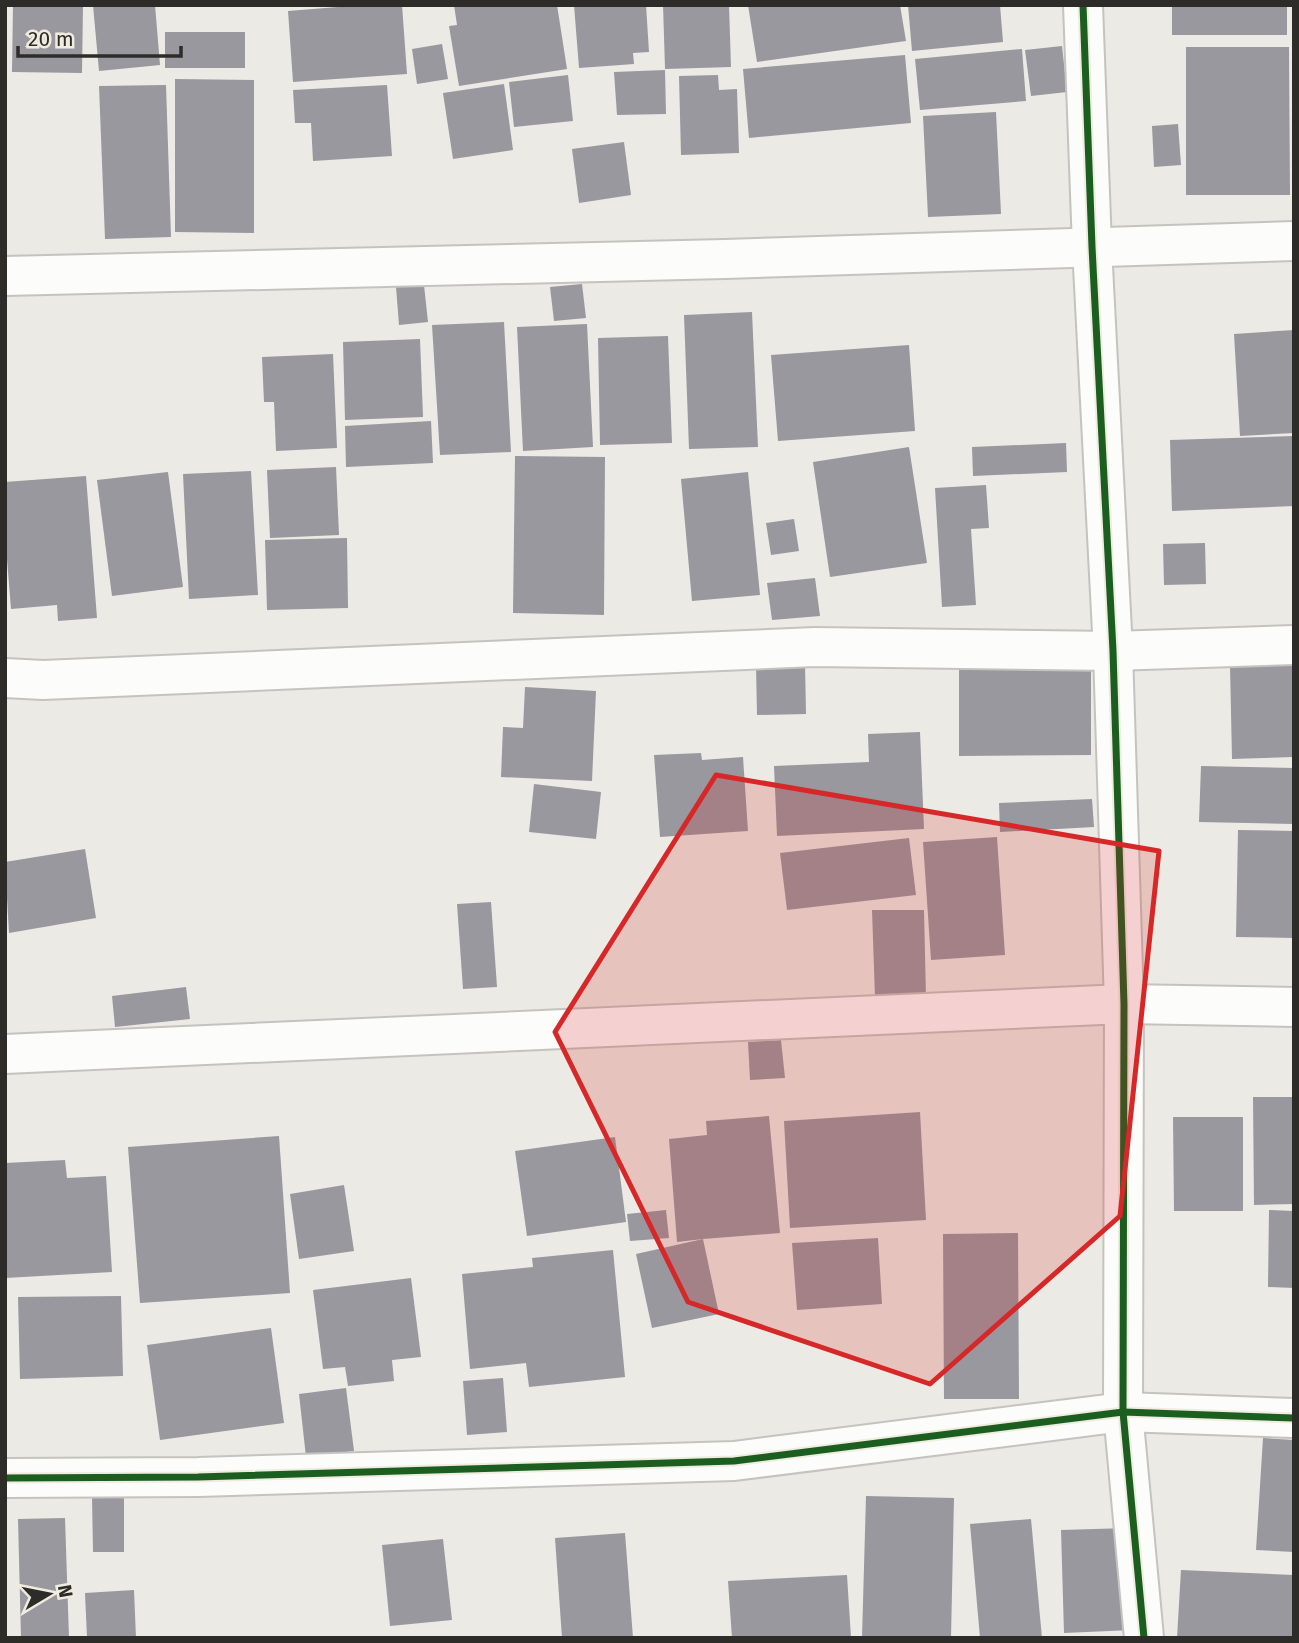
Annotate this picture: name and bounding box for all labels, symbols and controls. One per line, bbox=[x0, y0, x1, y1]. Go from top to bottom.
scale bar bbox=[18, 14, 180, 58]
text: 20 m bbox=[28, 26, 74, 52]
north arrow bbox=[14, 1559, 84, 1629]
text: N bbox=[53, 1583, 78, 1599]

